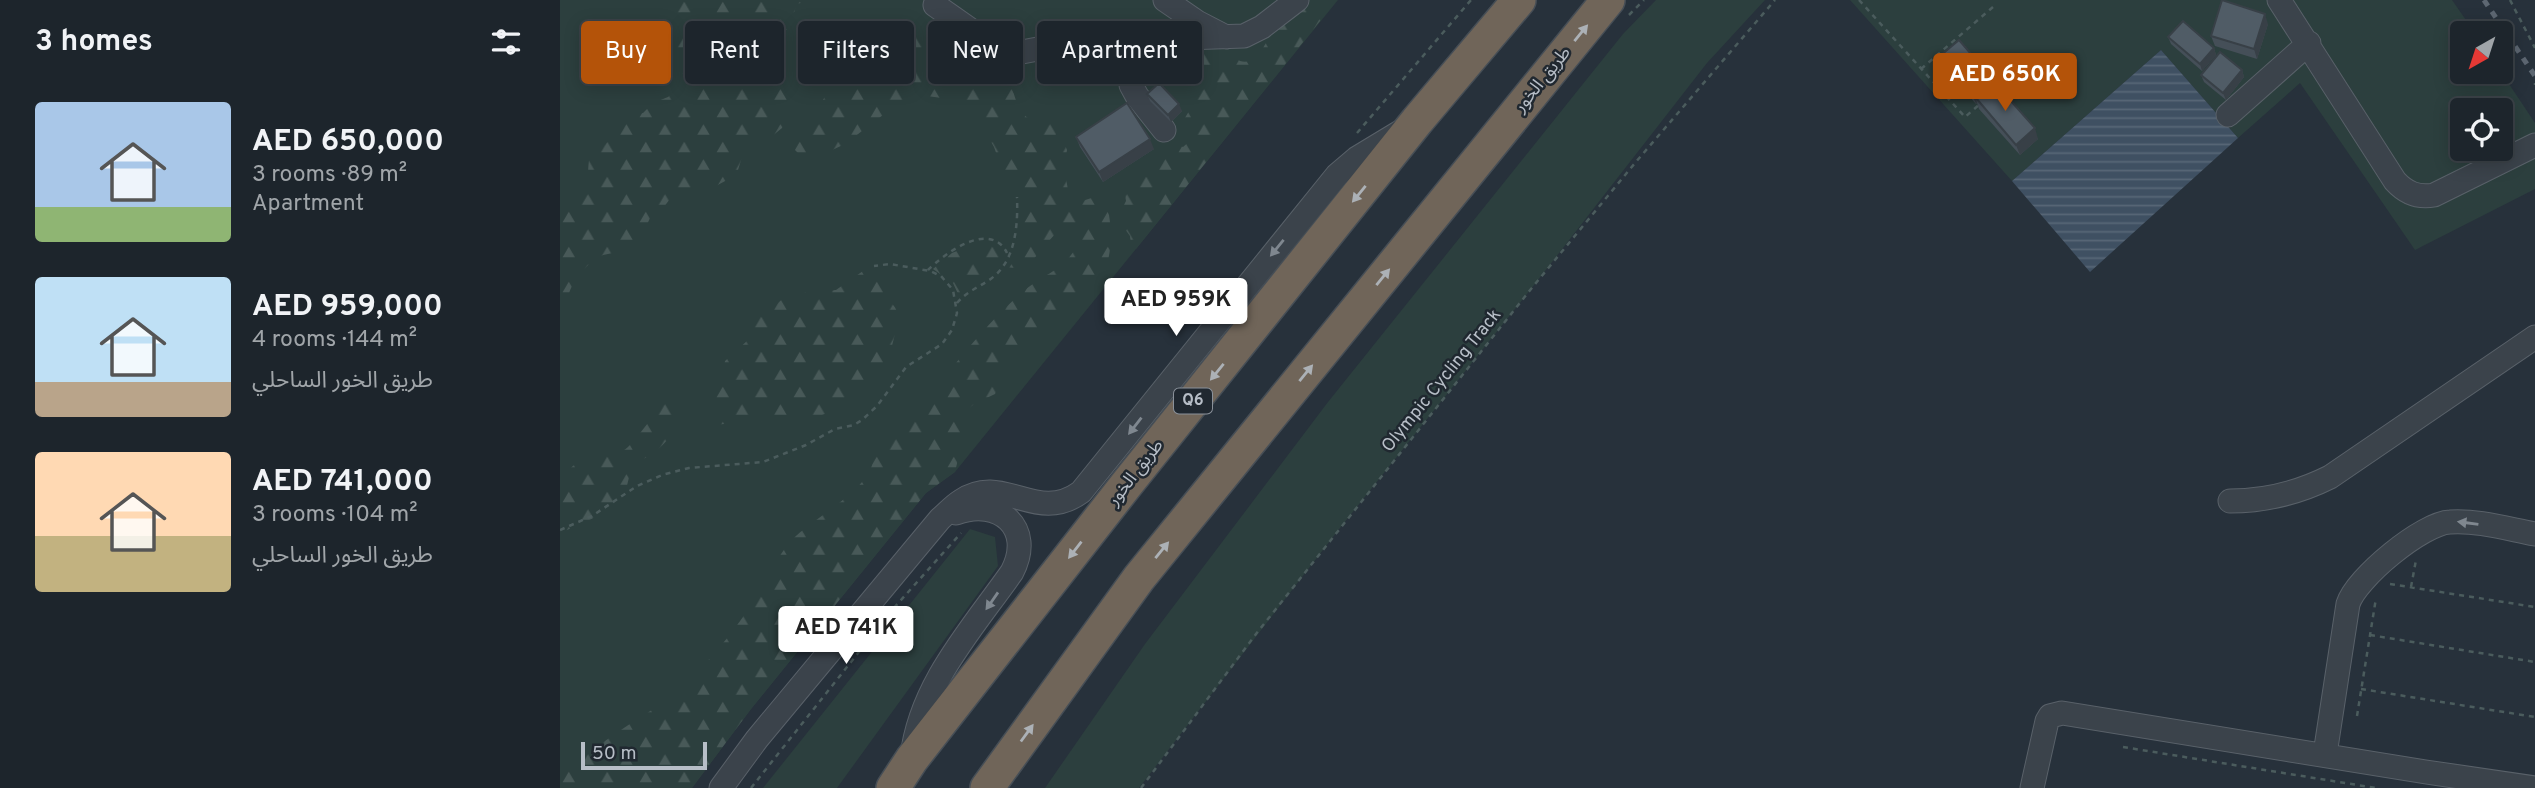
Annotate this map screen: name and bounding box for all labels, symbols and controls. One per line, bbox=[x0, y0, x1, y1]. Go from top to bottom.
chip: Buy bbox=[581, 21, 671, 84]
chip: Rent bbox=[685, 21, 784, 84]
chip: Filters bbox=[798, 21, 914, 84]
chip: New bbox=[928, 21, 1023, 84]
chip: Apartment bbox=[1037, 21, 1202, 84]
north arrow bbox=[2450, 21, 2513, 84]
map controls bbox=[2450, 21, 2513, 161]
icon: filters bbox=[487, 23, 525, 61]
text: 3 homes bbox=[35, 24, 153, 61]
one-way arrow bbox=[1573, 24, 1588, 41]
street label: طريق الخور bbox=[1509, 42, 1577, 119]
pin: AED 650K bbox=[1933, 54, 2077, 113]
text: AED 650K bbox=[1949, 61, 2061, 90]
button: locate bbox=[2450, 98, 2513, 161]
text: AED 650,000 bbox=[252, 124, 444, 161]
icon: home bbox=[91, 130, 175, 214]
text: 3 rooms · 89 m² bbox=[252, 161, 407, 190]
one-way arrow bbox=[1351, 185, 1366, 203]
text: Apartment bbox=[252, 190, 364, 219]
one-way arrow bbox=[1270, 238, 1285, 256]
one-way arrow bbox=[1375, 269, 1390, 286]
pin: AED 959K bbox=[1104, 278, 1248, 338]
text: AED 959K bbox=[1120, 286, 1232, 315]
text: AED 959,000 bbox=[252, 289, 443, 326]
icon: home bbox=[91, 305, 175, 389]
street label: Olympic Cycling Track bbox=[1377, 305, 1507, 457]
text: 4 rooms · 144 m² bbox=[252, 326, 417, 355]
one-way arrow bbox=[1209, 362, 1224, 380]
one-way arrow bbox=[1298, 364, 1313, 382]
text: طريق الخور الساحلي bbox=[252, 367, 433, 396]
road number: Q6 bbox=[1174, 388, 1212, 414]
one-way arrow bbox=[1128, 416, 1143, 434]
street label: طريق الخور bbox=[1102, 435, 1169, 512]
text: AED 741,000 bbox=[252, 464, 433, 501]
icon: home bbox=[91, 480, 175, 564]
text: 3 rooms · 104 m² bbox=[252, 501, 417, 530]
one-way arrow bbox=[2456, 518, 2478, 529]
one-way arrow bbox=[1068, 541, 1083, 558]
one-way arrow bbox=[1155, 541, 1170, 559]
text: طريق الخور الساحلي bbox=[252, 542, 433, 571]
one-way arrow bbox=[986, 592, 999, 611]
pin: AED 741K bbox=[774, 606, 918, 666]
text: AED 741K bbox=[794, 614, 898, 643]
one-way arrow bbox=[1020, 724, 1034, 742]
scale bar bbox=[581, 739, 707, 771]
text: 50 m bbox=[592, 742, 637, 766]

